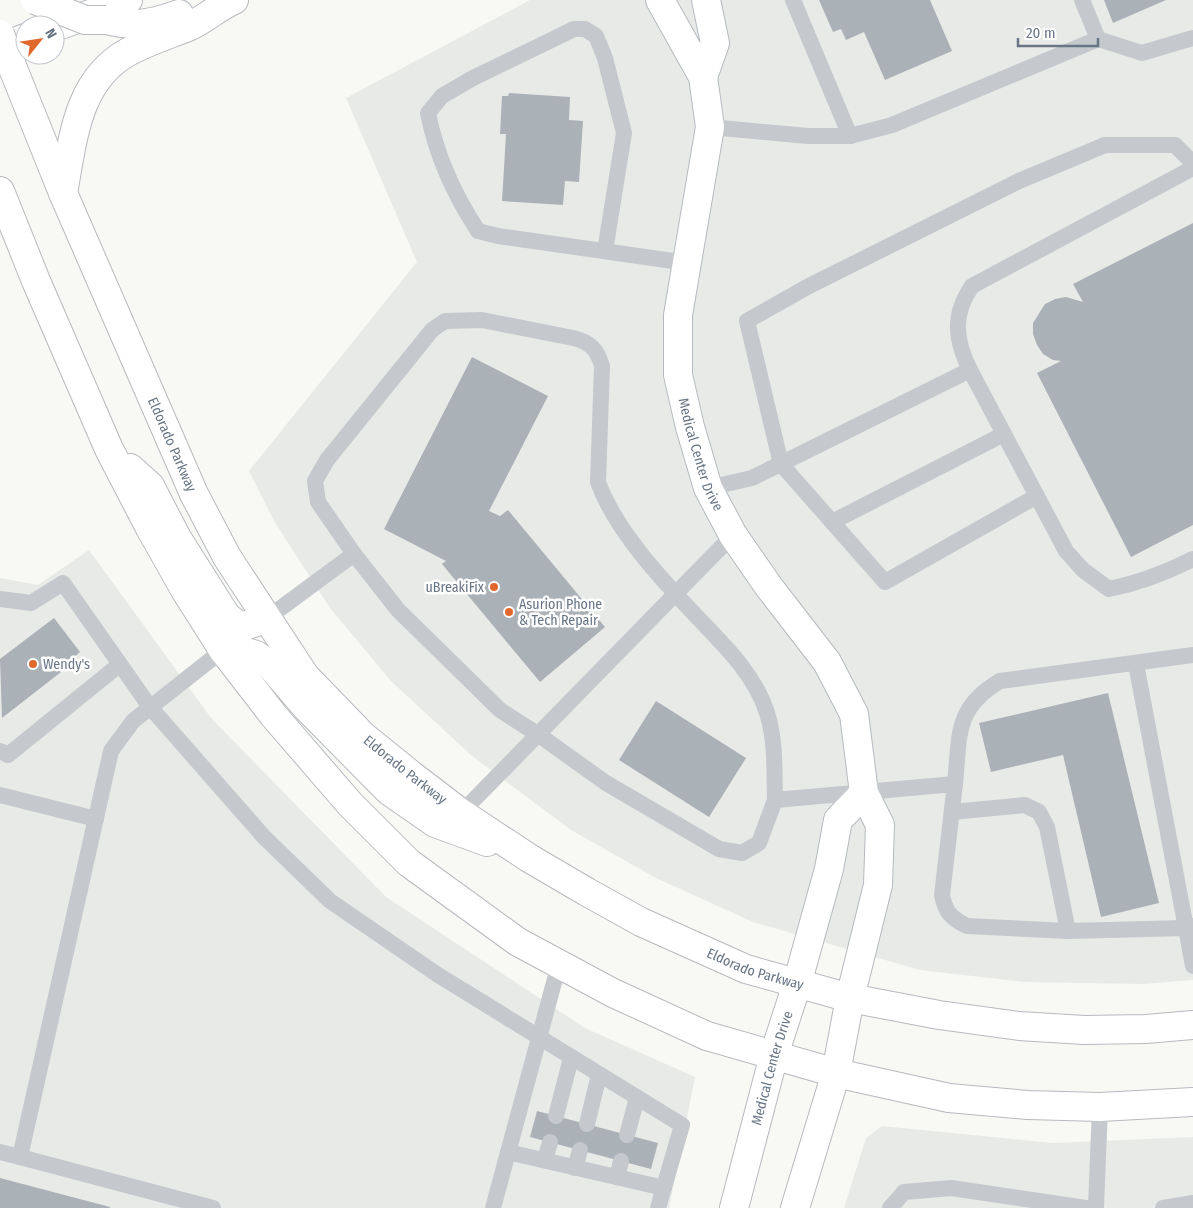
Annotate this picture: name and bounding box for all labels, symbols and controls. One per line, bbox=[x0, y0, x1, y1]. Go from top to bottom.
north arrow bbox=[15, 15, 65, 65]
scale bar bbox=[1018, 15, 1098, 47]
text: 20 m bbox=[1026, 24, 1056, 42]
text: N bbox=[41, 26, 60, 42]
street label: Eldorado Parkway bbox=[144, 395, 201, 495]
street label: Medical Center Drive bbox=[675, 396, 727, 514]
place label: uBreakiFix bbox=[425, 579, 485, 596]
marker: uBreakiFix bbox=[488, 581, 500, 593]
place label: Asurion Phone & Tech Repair bbox=[519, 596, 602, 629]
marker: Asurion Phone & Tech Repair bbox=[503, 606, 515, 618]
place label: Wendy's bbox=[43, 656, 90, 673]
marker: Wendy's bbox=[27, 658, 39, 670]
street label: Eldorado Parkway bbox=[360, 731, 451, 808]
street label: Eldorado Parkway bbox=[704, 944, 806, 993]
street label: Medical Center Drive bbox=[748, 1009, 796, 1127]

